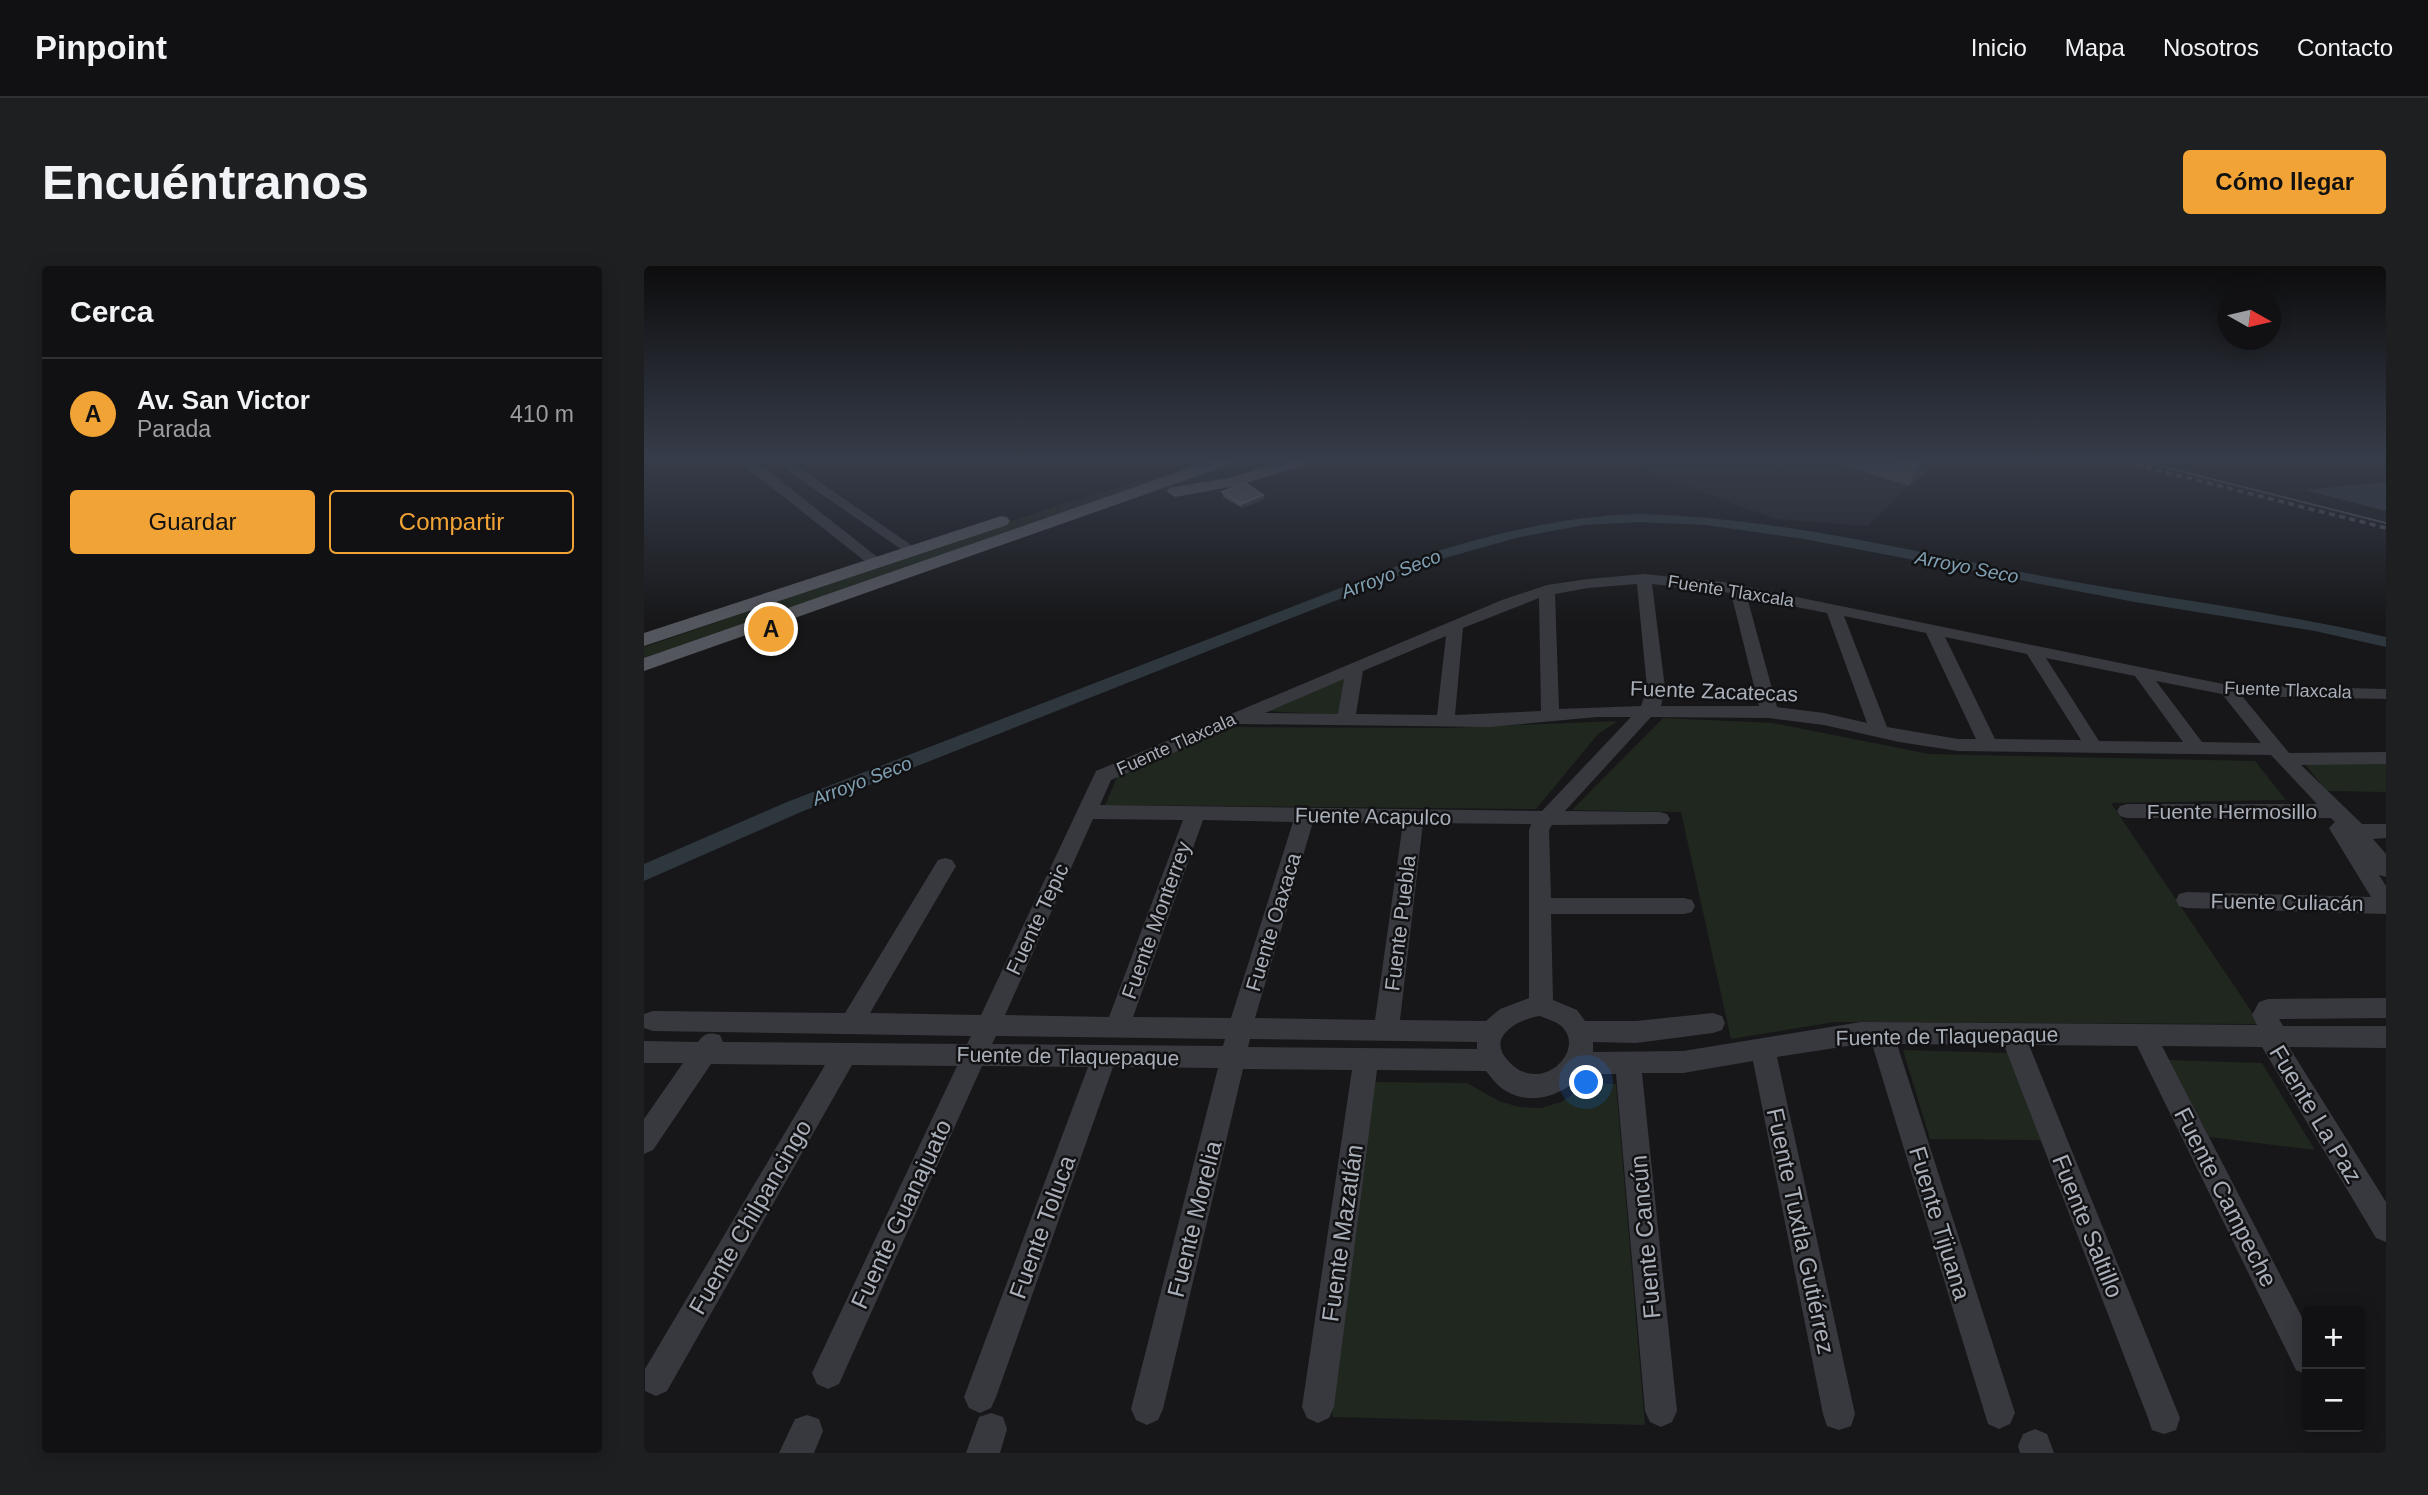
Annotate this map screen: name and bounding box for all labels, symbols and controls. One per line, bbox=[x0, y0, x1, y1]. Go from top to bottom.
text: Pinpoint bbox=[35, 29, 167, 66]
text: Inicio bbox=[1971, 34, 2027, 61]
text: Mapa bbox=[2065, 34, 2125, 61]
text: Nosotros bbox=[2163, 34, 2259, 61]
text: Contacto bbox=[2297, 34, 2393, 61]
button: Cómo llegar bbox=[2183, 150, 2386, 214]
text: Encuéntranos bbox=[42, 155, 369, 209]
north arrow bbox=[2218, 287, 2281, 350]
text: Cerca bbox=[70, 295, 153, 328]
text: Av. San Victor bbox=[137, 385, 310, 415]
text: A bbox=[85, 401, 101, 427]
text: 410 m bbox=[510, 401, 574, 427]
text: Parada bbox=[137, 416, 211, 442]
button: Guardar bbox=[70, 490, 315, 554]
button: Compartir bbox=[329, 490, 574, 554]
water label: Arroyo Seco bbox=[1338, 545, 1444, 603]
water label: Arroyo Seco bbox=[1913, 547, 2020, 587]
street label: Fuente Tlaxcala bbox=[1666, 571, 1797, 611]
pin: A bbox=[748, 603, 794, 655]
street label: Fuente Zacatecas bbox=[1630, 677, 1798, 705]
street label: Fuente Tlaxcala bbox=[2224, 678, 2353, 702]
street label: Fuente Tlaxcala bbox=[1114, 708, 1239, 779]
water label: Arroyo Seco bbox=[809, 752, 915, 810]
street label: Fuente Hermosillo bbox=[2147, 800, 2317, 823]
street label: Fuente Acapulco bbox=[1295, 803, 1451, 829]
street label: Fuente Monterrey bbox=[1117, 838, 1195, 1002]
street label: Fuente Oaxaca bbox=[1241, 850, 1305, 994]
street label: Fuente Puebla bbox=[1380, 853, 1420, 992]
street label: Fuente Tepic bbox=[1001, 860, 1073, 978]
street label: Fuente Culiacán bbox=[2210, 889, 2364, 915]
street label: Fuente de Tlaquepaque bbox=[1835, 1023, 2059, 1049]
street label: Fuente La Paz bbox=[2264, 1040, 2368, 1188]
street label: Fuente de Tlaquepaque bbox=[956, 1043, 1180, 1069]
your location bbox=[1569, 1065, 1603, 1099]
street label: Fuente Campeche bbox=[2169, 1103, 2283, 1291]
street label: Fuente Tuxtla Gutiérrez bbox=[1762, 1106, 1840, 1356]
street label: Fuente Chilpancingo bbox=[683, 1115, 817, 1319]
street label: Fuente Guanajuato bbox=[845, 1115, 957, 1313]
street label: Fuente Morelia bbox=[1162, 1137, 1227, 1300]
street label: Fuente Mazatlán bbox=[1316, 1143, 1368, 1323]
street label: Fuente Tijuana bbox=[1904, 1143, 1976, 1303]
street label: Fuente Saltillo bbox=[2047, 1150, 2129, 1302]
street label: Fuente Toluca bbox=[1004, 1151, 1081, 1302]
street label: Fuente Cancún bbox=[1624, 1154, 1666, 1320]
map controls bbox=[2302, 1306, 2365, 1432]
button: + bbox=[2302, 1306, 2365, 1369]
button: − bbox=[2302, 1369, 2365, 1432]

